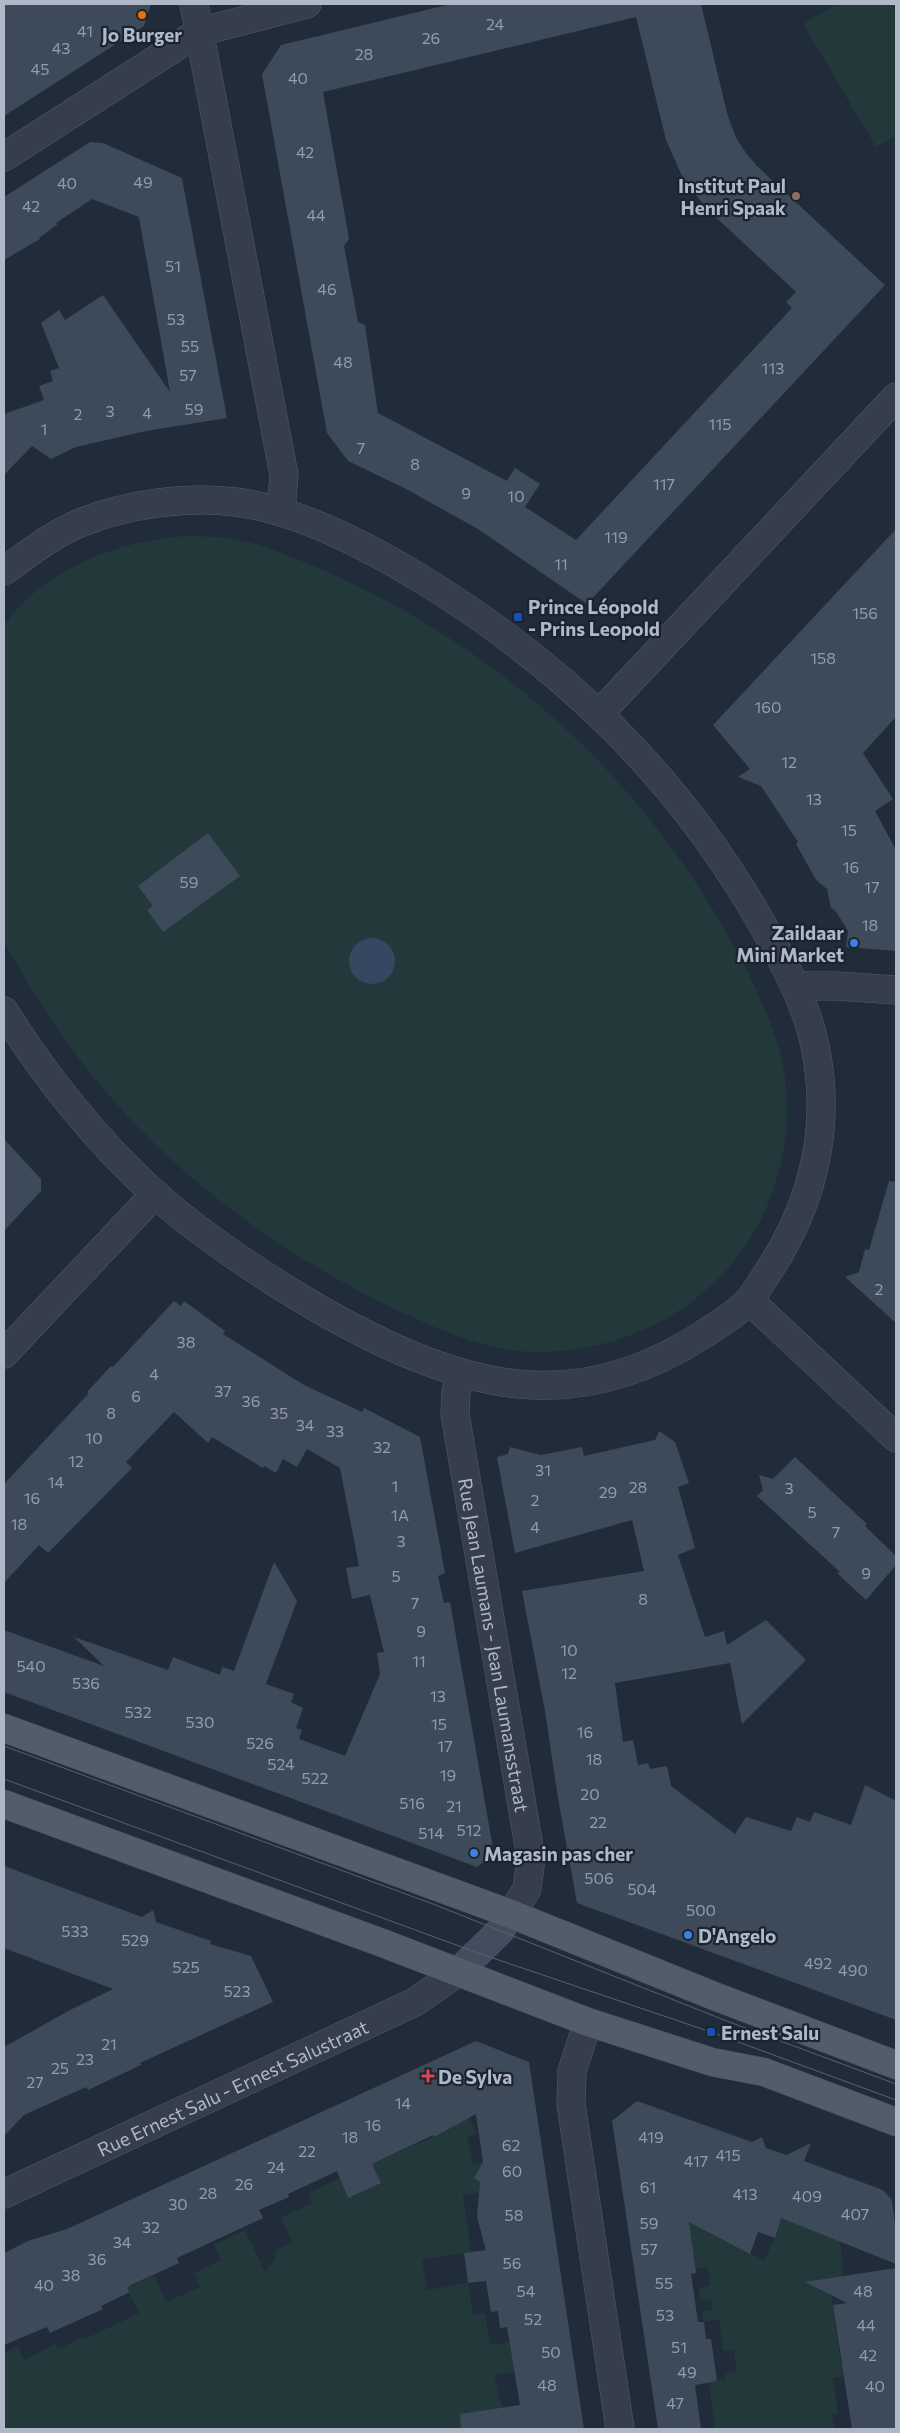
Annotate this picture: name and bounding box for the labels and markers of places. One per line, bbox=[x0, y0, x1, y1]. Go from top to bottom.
marker: Jo Burger bbox=[136, 9, 148, 21]
place label: Jo Burger bbox=[102, 23, 182, 46]
place label: Institut Paul Henri Spaak bbox=[678, 174, 786, 219]
marker: Institut Paul Henri Spaak bbox=[790, 190, 802, 202]
place label: Prince Léopold - Prins Leopold bbox=[528, 595, 660, 640]
marker: Prince Léopold - Prins Leopold bbox=[512, 611, 524, 623]
place label: Zaildaar Mini Market bbox=[736, 921, 844, 966]
marker: Zaildaar Mini Market bbox=[848, 937, 860, 949]
place label: Magasin pas cher bbox=[484, 1842, 633, 1865]
marker: Magasin pas cher bbox=[468, 1847, 480, 1859]
place label: D'Angelo bbox=[698, 1924, 776, 1947]
marker: D'Angelo bbox=[682, 1929, 694, 1941]
place label: Ernest Salu bbox=[721, 2021, 819, 2044]
marker: Ernest Salu bbox=[705, 2026, 717, 2038]
place label: De Sylva bbox=[438, 2065, 512, 2088]
marker: De Sylva bbox=[422, 2070, 434, 2082]

